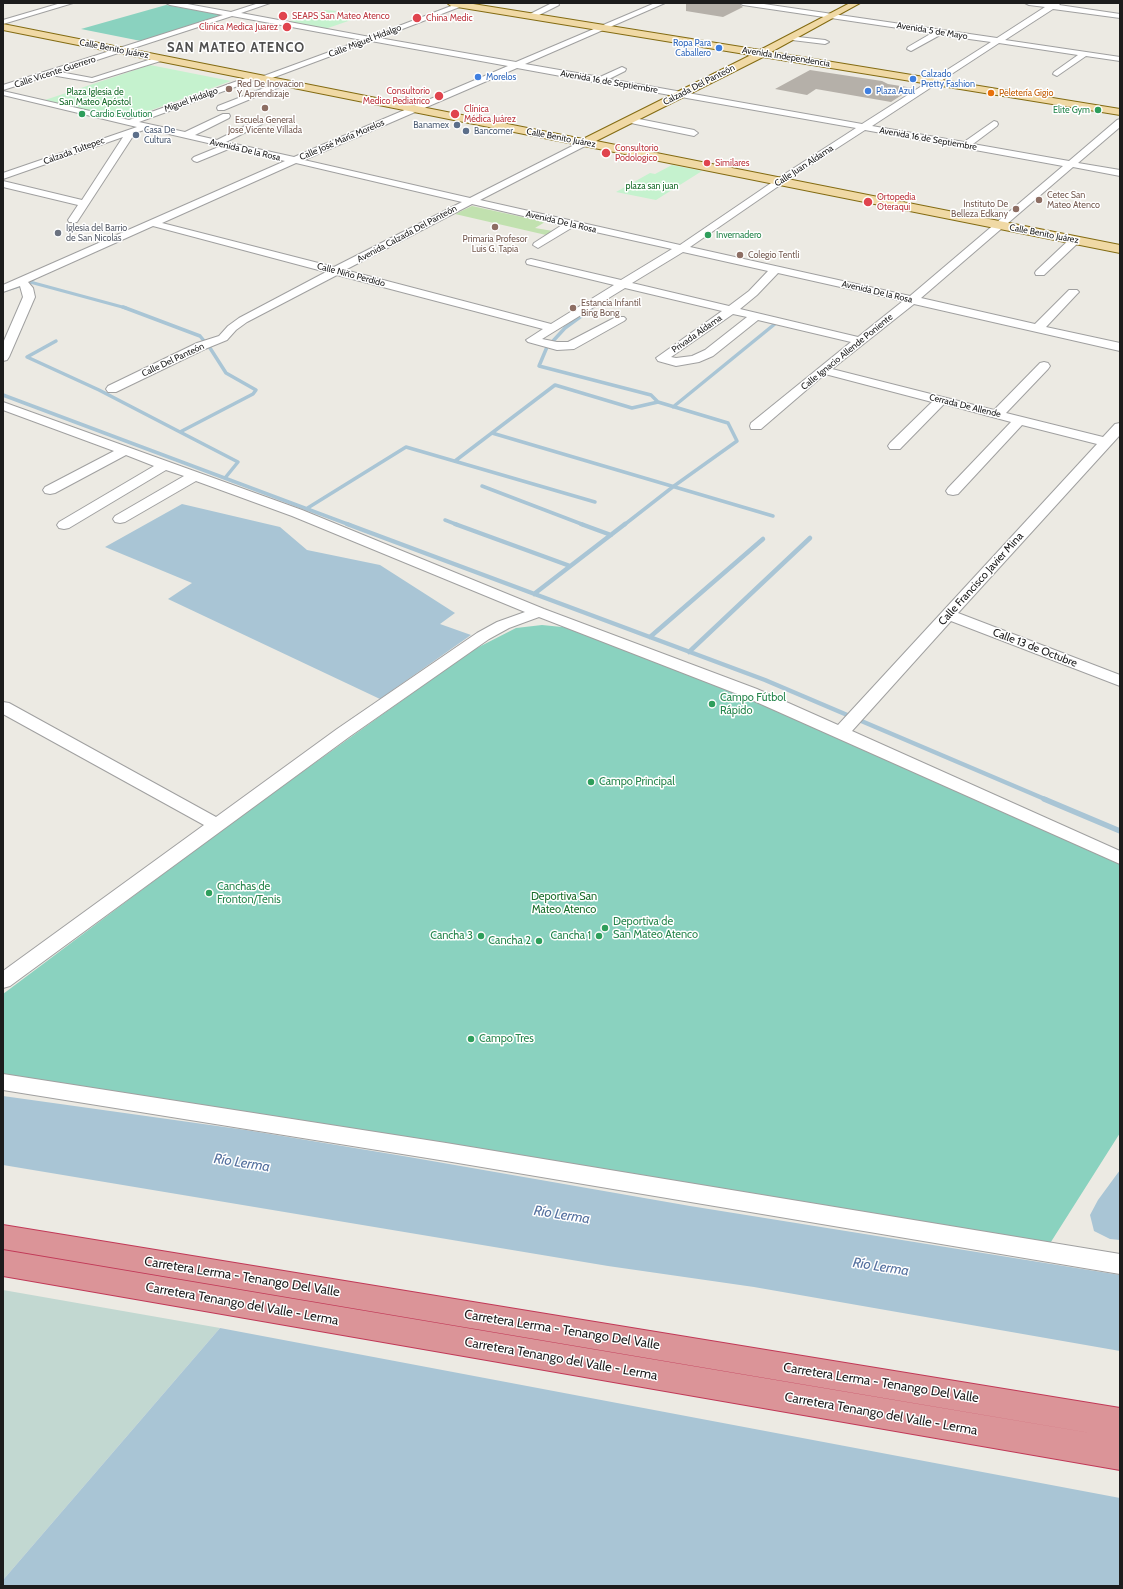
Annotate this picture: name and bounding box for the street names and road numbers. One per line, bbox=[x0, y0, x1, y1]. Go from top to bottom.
street label: Avenida 5 de Mayo bbox=[896, 20, 968, 42]
street label: Calle Miguel Hidalgo bbox=[327, 22, 403, 60]
street label: Calle Benito Juárez bbox=[78, 37, 150, 61]
street label: Avenida Independencia bbox=[741, 45, 831, 69]
street label: Calle Vicente Guerrero bbox=[13, 54, 97, 90]
street label: Calzada Del Panteón bbox=[661, 62, 737, 108]
street label: Avenida 16 de Septiembre bbox=[559, 68, 659, 96]
street label: Miguel Hidalgo bbox=[163, 85, 219, 115]
street label: Calle José María Morelos bbox=[298, 117, 386, 163]
street label: Avenida 16 de Septiembre bbox=[878, 125, 978, 153]
street label: Calle Benito Juárez bbox=[525, 126, 597, 150]
street label: Calzada Tultepec bbox=[42, 135, 106, 167]
street label: Avenida De la Rosa bbox=[209, 137, 281, 163]
street label: Calle Juan Aldama bbox=[773, 143, 835, 189]
street label: Avenida Calzada Del Panteón bbox=[355, 203, 459, 265]
street label: Avenida De la Rosa bbox=[525, 209, 597, 235]
street label: Calle Benito Juárez bbox=[1008, 222, 1080, 246]
street label: Calle Niño Perdido bbox=[316, 261, 386, 289]
street label: Avenida De la Rosa bbox=[841, 279, 913, 305]
street label: Calle Ignacio Allende Poniente bbox=[799, 312, 895, 392]
street label: Privada Aldama bbox=[670, 313, 724, 355]
street label: Calle Del Panteón bbox=[140, 341, 206, 379]
street label: Cerrada De Allende bbox=[928, 392, 1002, 420]
street label: Calle Francisco Javier Mina bbox=[936, 530, 1026, 628]
street label: Calle 13 de Octubre bbox=[991, 626, 1079, 670]
street label: Carretera Lerma - Tenango Del Valle bbox=[143, 1254, 341, 1300]
street label: Carretera Tenango del Valle - Lerma bbox=[144, 1279, 340, 1329]
street label: Carretera Lerma - Tenango Del Valle bbox=[463, 1307, 661, 1353]
street label: Carretera Tenango del Valle - Lerma bbox=[463, 1334, 659, 1384]
street label: Carretera Lerma - Tenango Del Valle bbox=[782, 1360, 980, 1406]
street label: Carretera Tenango del Valle - Lerma bbox=[783, 1389, 979, 1439]

